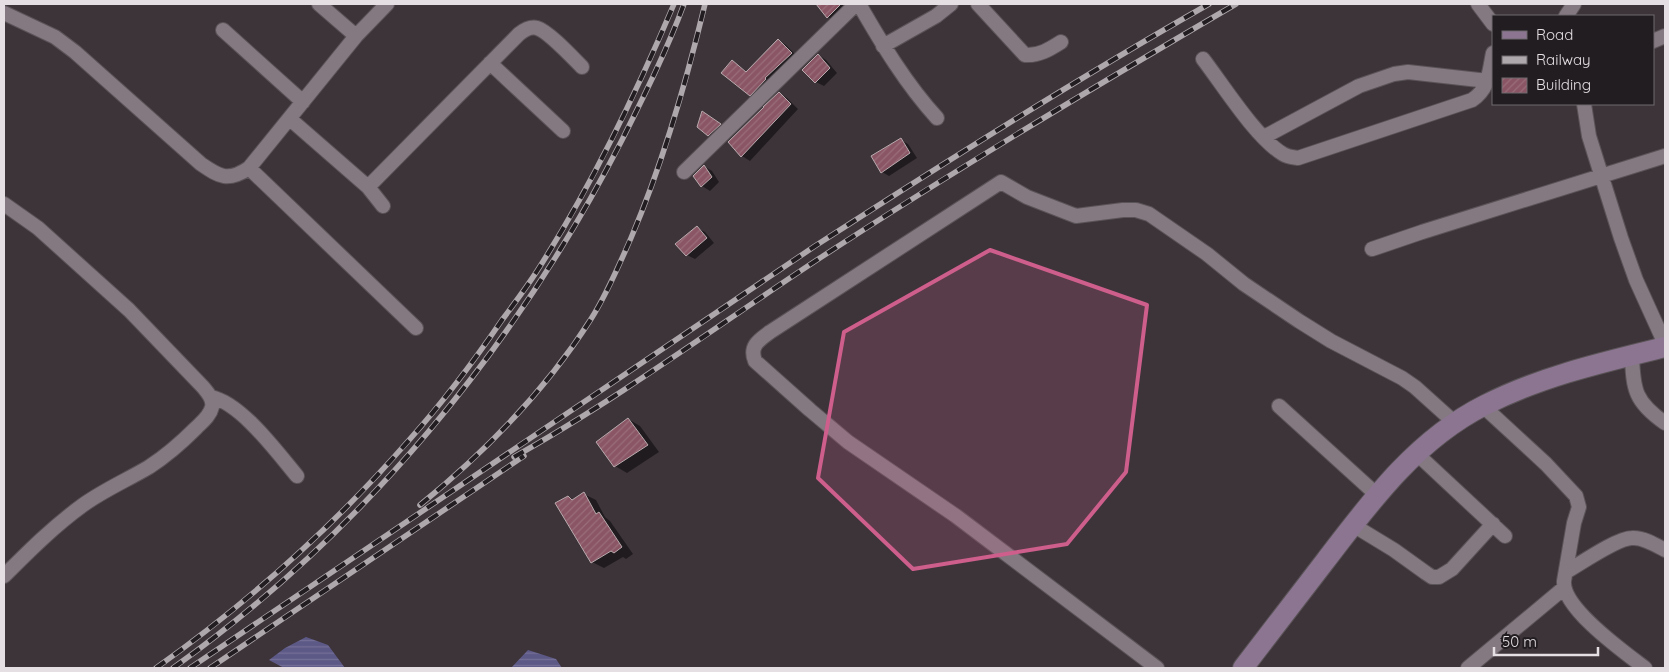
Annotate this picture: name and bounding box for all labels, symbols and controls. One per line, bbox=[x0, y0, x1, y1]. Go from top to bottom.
legend bbox=[1492, 15, 1654, 105]
text: Road bbox=[1536, 25, 1573, 44]
text: Railway bbox=[1536, 50, 1591, 69]
text: Building bbox=[1536, 75, 1591, 94]
scale bar bbox=[1494, 624, 1598, 656]
text: 50 m bbox=[1502, 632, 1537, 651]

